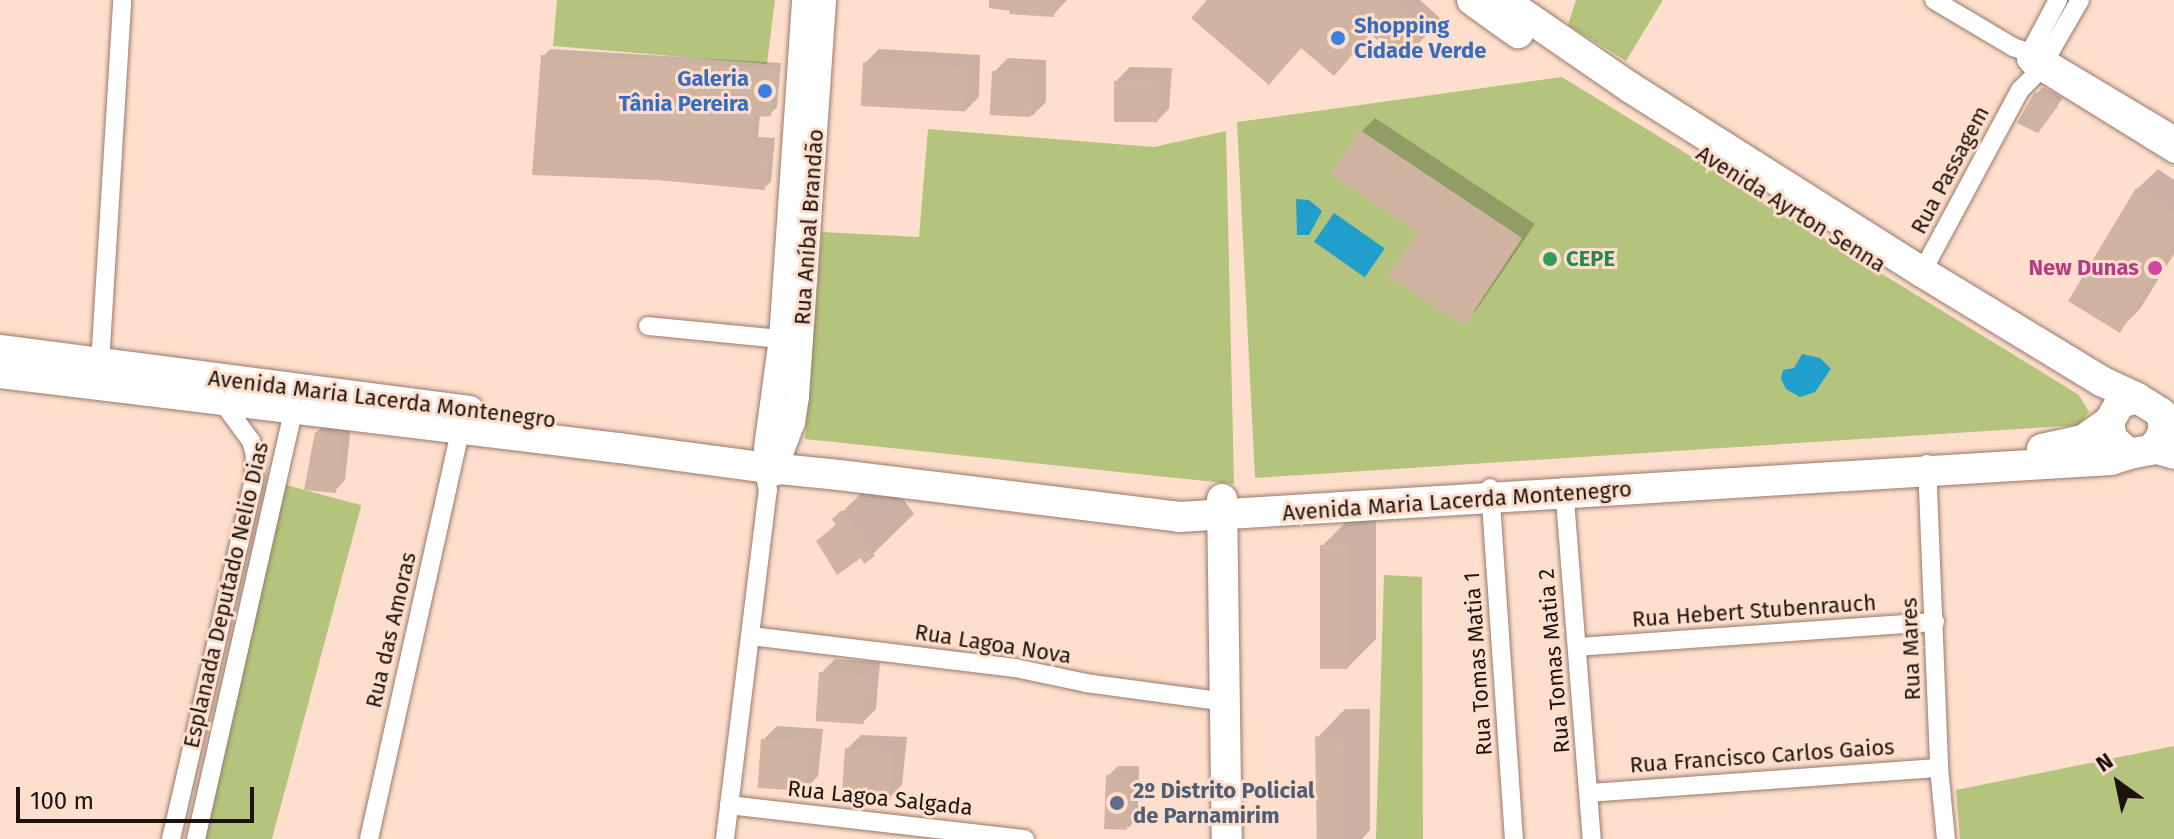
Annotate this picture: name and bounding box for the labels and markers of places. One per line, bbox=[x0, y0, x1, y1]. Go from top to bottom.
place label: Shopping Cidade Verde bbox=[1354, 12, 1486, 64]
marker: Shopping Cidade Verde bbox=[1329, 29, 1347, 47]
place label: Galeria Tânia Pereira bbox=[619, 65, 749, 116]
marker: Galeria Tânia Pereira bbox=[756, 82, 774, 100]
place label: CEPE bbox=[1566, 246, 1615, 272]
marker: CEPE bbox=[1541, 250, 1559, 268]
place label: New Dunas bbox=[2029, 255, 2139, 281]
marker: New Dunas bbox=[2146, 259, 2164, 277]
place label: 2º Distrito Policial de Parnamirim bbox=[1133, 777, 1315, 828]
marker: 2º Distrito Policial de Parnamirim bbox=[1108, 794, 1126, 812]

